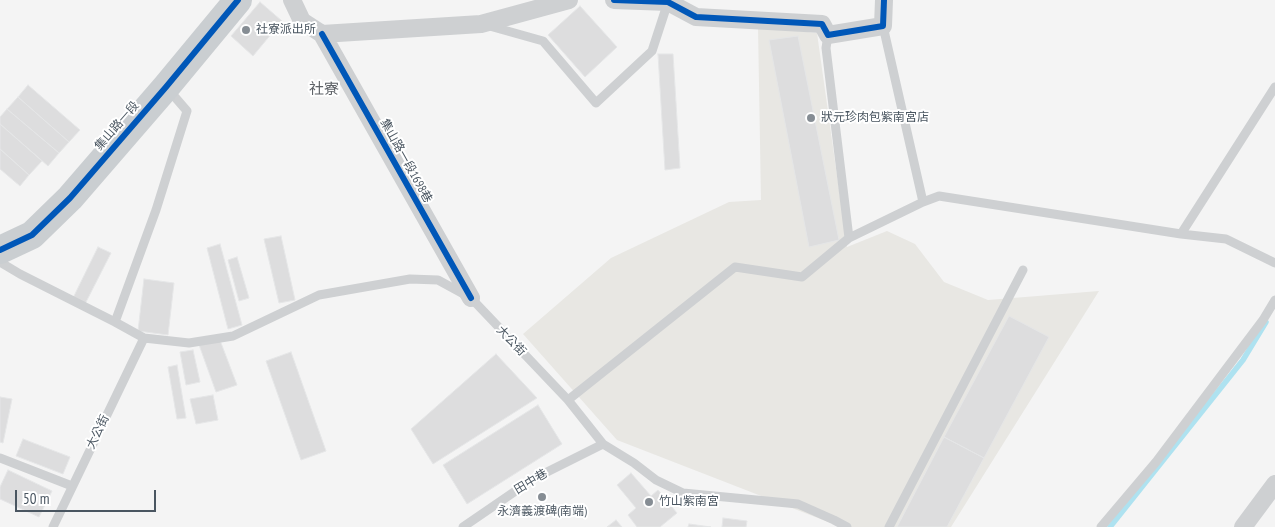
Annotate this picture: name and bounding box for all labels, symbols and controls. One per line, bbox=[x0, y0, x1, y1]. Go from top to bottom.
place label: 社寮派出所 bbox=[256, 23, 316, 37]
marker: 社寮派出所 bbox=[240, 24, 252, 36]
district label: 社寮 bbox=[309, 81, 339, 99]
street label: 集山路一段 bbox=[92, 99, 142, 153]
place label: 狀元珍肉包紫南宮店 bbox=[821, 111, 929, 125]
marker: 狀元珍肉包紫南宮店 bbox=[805, 112, 817, 124]
street label: 集山路一段1698巷 bbox=[377, 117, 435, 205]
street label: 大公街 bbox=[493, 323, 529, 359]
street label: 大公街 bbox=[84, 413, 112, 451]
street label: 田中巷 bbox=[512, 467, 550, 497]
scale bar bbox=[18, 480, 159, 512]
text: 50 m bbox=[23, 489, 49, 508]
marker: 永濟義渡碑(南端) bbox=[536, 491, 548, 503]
place label: 竹山紫南宮 bbox=[659, 495, 719, 509]
marker: 竹山紫南宮 bbox=[643, 496, 655, 508]
place label: 永濟義渡碑(南端) bbox=[497, 505, 587, 519]

